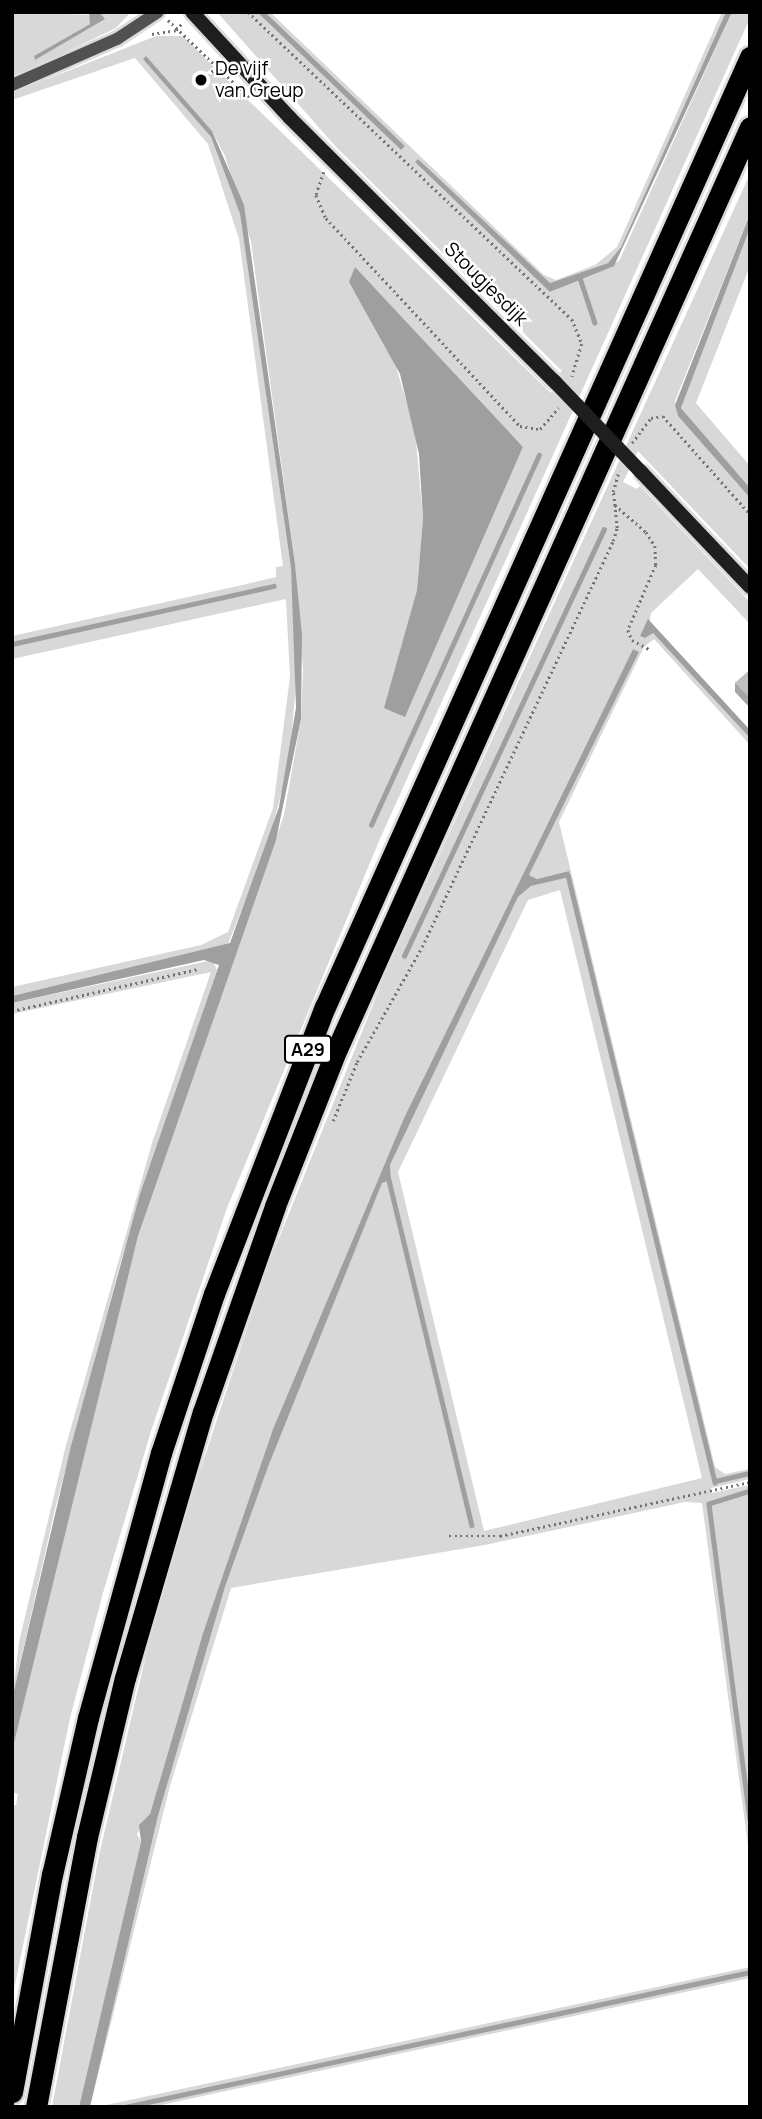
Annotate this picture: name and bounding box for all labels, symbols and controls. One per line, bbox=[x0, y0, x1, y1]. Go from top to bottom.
place label: De vijf van Greup bbox=[215, 58, 303, 102]
marker: De vijf van Greup bbox=[193, 72, 209, 88]
street label: Stougjesdijk bbox=[440, 238, 532, 330]
road number: A29 bbox=[284, 1034, 332, 1064]

